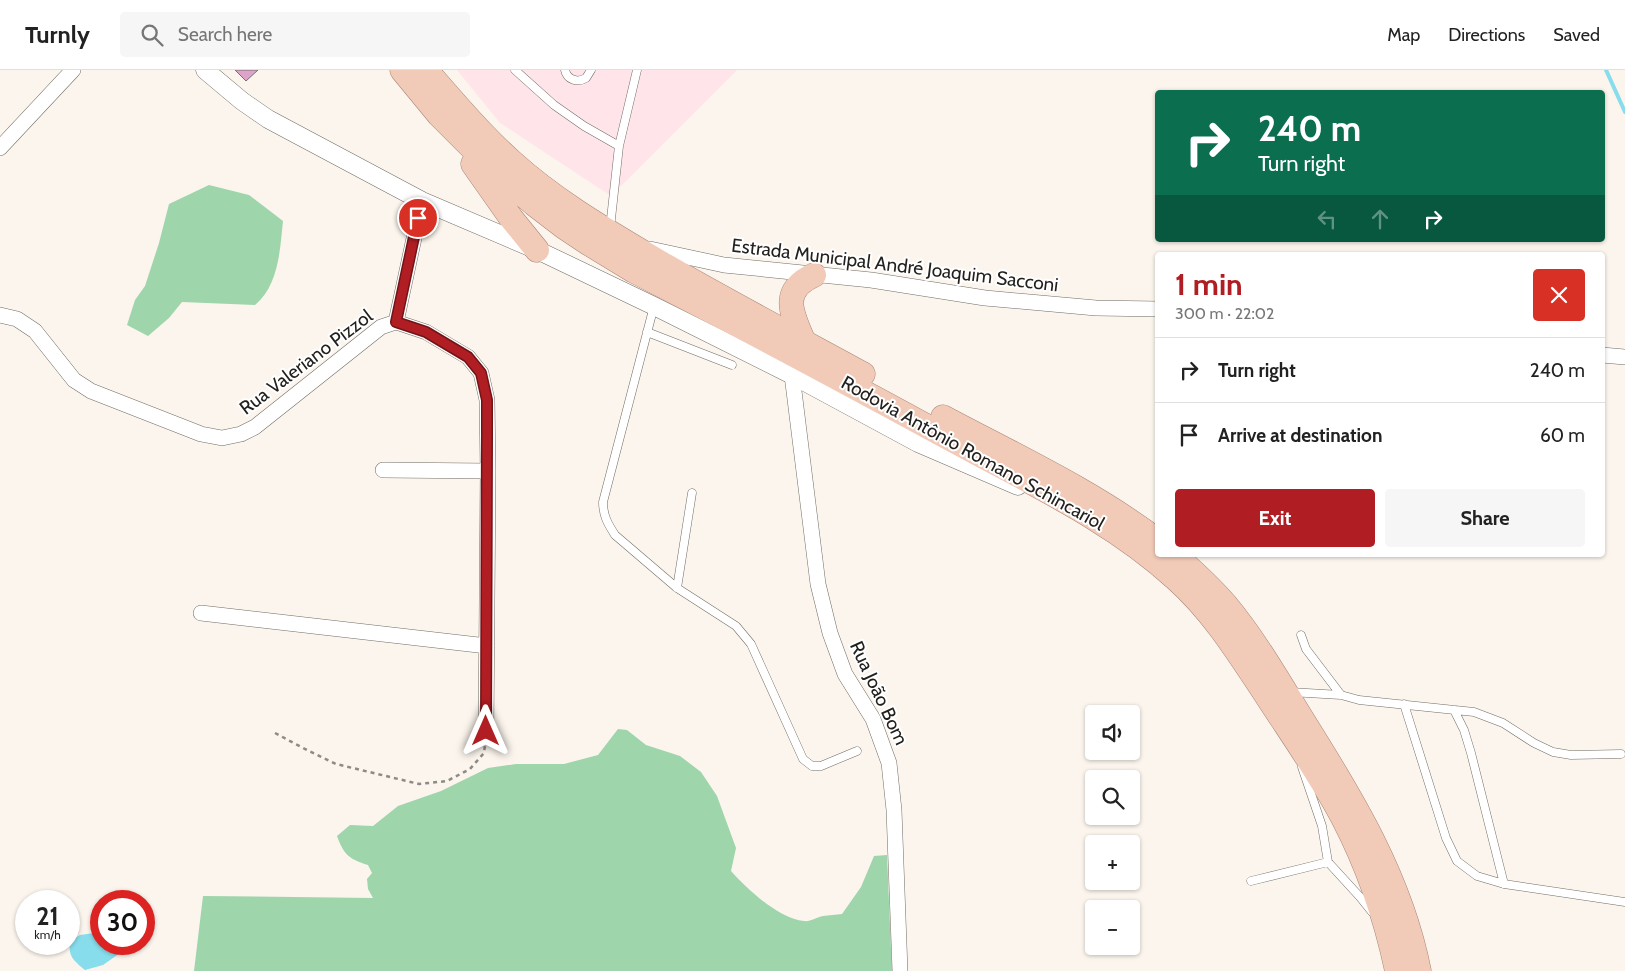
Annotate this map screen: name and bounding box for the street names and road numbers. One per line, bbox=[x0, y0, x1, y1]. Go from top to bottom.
street label: Estrada Municipal André Joaquim Sacconi bbox=[730, 234, 1060, 296]
street label: Rua Valeriano Pizzol bbox=[235, 304, 377, 419]
street label: Rodovia Antônio Romano Schincariol bbox=[837, 371, 1109, 535]
street label: Rua João Bom bbox=[845, 637, 913, 749]

